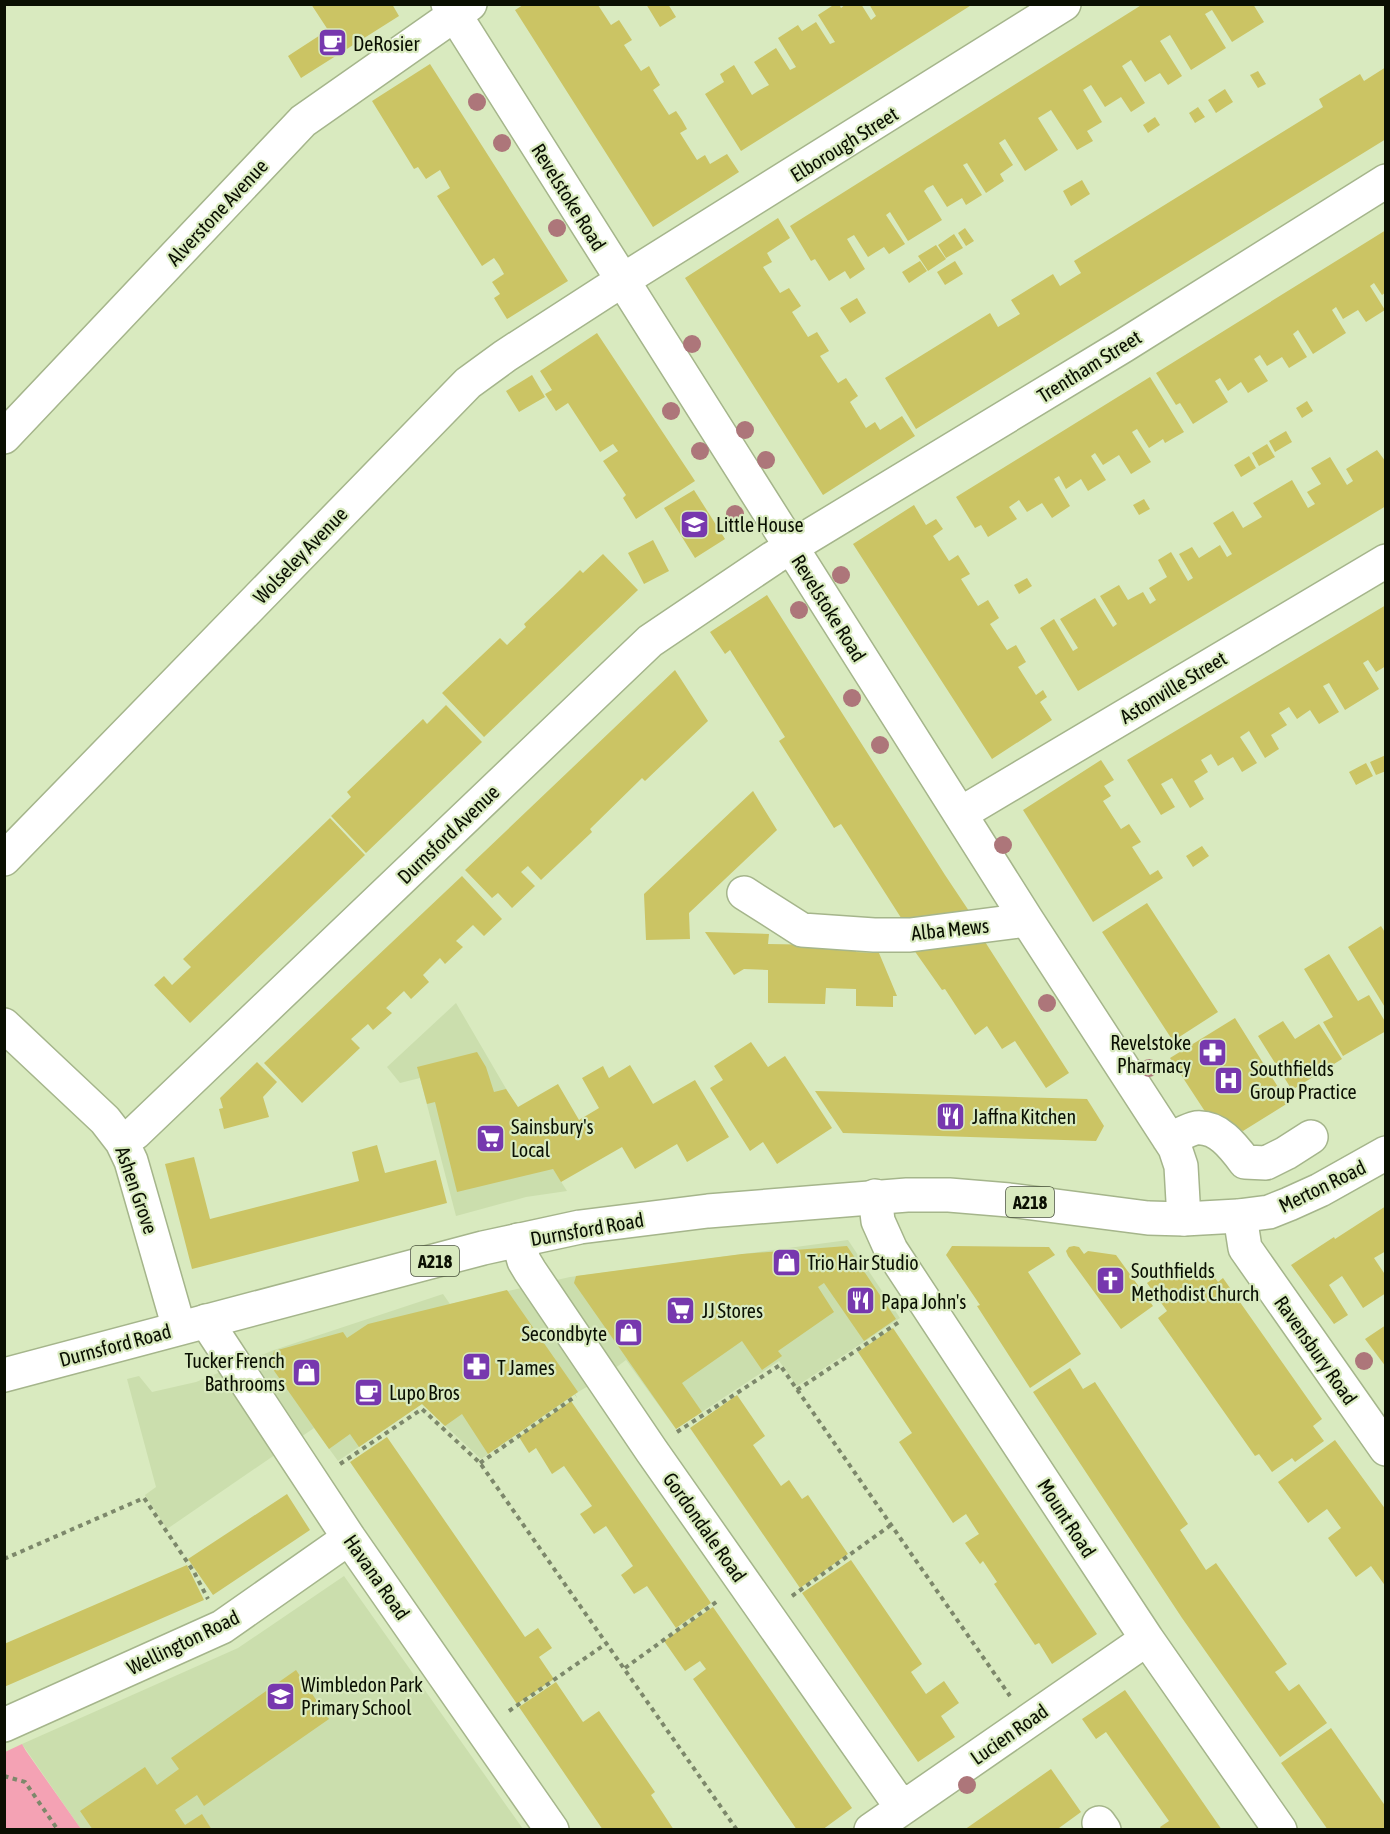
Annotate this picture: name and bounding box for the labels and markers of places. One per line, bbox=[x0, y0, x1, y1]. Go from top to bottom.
cafe icon: DeRosier bbox=[316, 27, 348, 59]
place label: DeRosier bbox=[353, 32, 420, 55]
school or university icon: Little House bbox=[679, 508, 711, 540]
place label: Little House bbox=[716, 513, 804, 536]
place label: Revelstoke Pharmacy bbox=[1110, 1031, 1191, 1077]
pharmacy icon: Revelstoke Pharmacy bbox=[1196, 1037, 1228, 1069]
place label: Southfields Group Practice bbox=[1250, 1057, 1357, 1103]
hospital icon: Southfields Group Practice bbox=[1213, 1064, 1245, 1096]
restaurant icon: Jaffna Kitchen bbox=[935, 1100, 967, 1132]
place label: Jaffna Kitchen bbox=[972, 1105, 1076, 1128]
place label: Sainsbury's Local bbox=[511, 1115, 594, 1161]
supermarket icon: Sainsbury's Local bbox=[474, 1122, 506, 1154]
shop icon: Trio Hair Studio bbox=[770, 1246, 802, 1278]
place label: Trio Hair Studio bbox=[807, 1251, 919, 1274]
place label: Southfields Methodist Church bbox=[1131, 1259, 1259, 1305]
church icon: Southfields Methodist Church bbox=[1094, 1265, 1126, 1297]
restaurant icon: Papa John's bbox=[844, 1285, 876, 1317]
place label: Papa John's bbox=[881, 1290, 966, 1313]
supermarket icon: JJ Stores bbox=[665, 1294, 697, 1326]
place label: JJ Stores bbox=[702, 1299, 763, 1322]
shop icon: Secondbyte bbox=[612, 1317, 644, 1349]
place label: Secondbyte bbox=[521, 1322, 607, 1345]
place label: Tucker French Bathrooms bbox=[185, 1349, 285, 1395]
pharmacy icon: T James bbox=[460, 1351, 492, 1383]
shop icon: Tucker French Bathrooms bbox=[290, 1356, 322, 1388]
place label: T James bbox=[497, 1356, 555, 1379]
cafe icon: Lupo Bros bbox=[352, 1376, 384, 1408]
place label: Lupo Bros bbox=[389, 1381, 460, 1404]
place label: Wimbledon Park Primary School bbox=[301, 1673, 423, 1719]
school or university icon: Wimbledon Park Primary School bbox=[264, 1680, 296, 1712]

